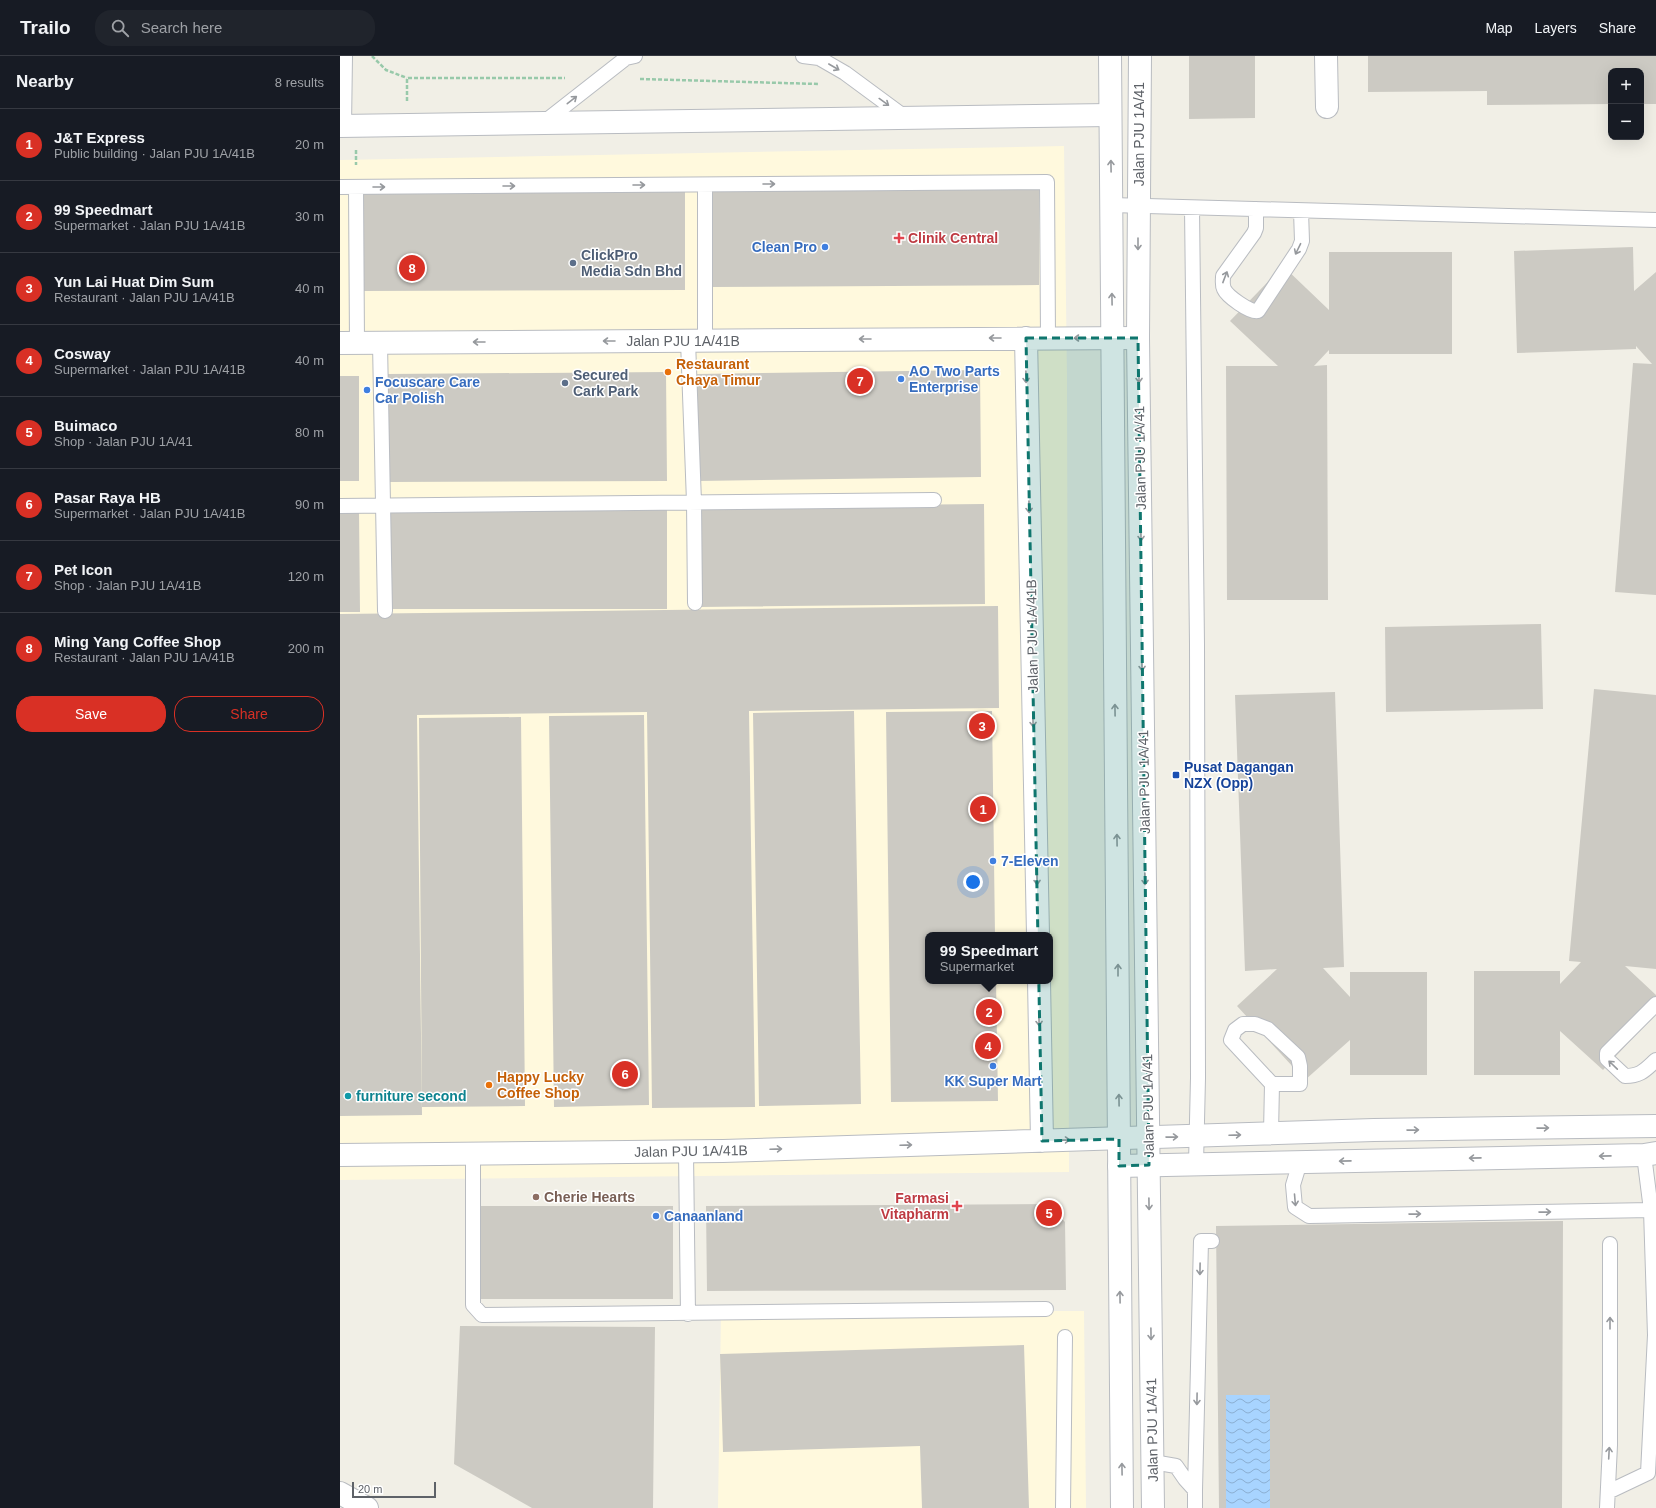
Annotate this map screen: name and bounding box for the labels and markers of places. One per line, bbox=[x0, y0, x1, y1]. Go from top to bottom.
place label: Clinik Central bbox=[908, 230, 998, 246]
marker: Clinik Central bbox=[893, 232, 905, 244]
place label: Clean Pro bbox=[752, 239, 817, 255]
marker: Clean Pro bbox=[820, 242, 830, 252]
place label: ClickPro Media Sdn Bhd bbox=[581, 247, 682, 279]
pin: 8 bbox=[399, 253, 425, 283]
marker: ClickPro Media Sdn Bhd bbox=[568, 258, 578, 268]
place label: Restaurant Chaya Timur bbox=[676, 356, 761, 388]
place label: AO Two Parts Enterprise bbox=[909, 363, 1000, 395]
pin: 7 bbox=[847, 366, 873, 396]
place label: Secured Cark Park bbox=[573, 367, 639, 399]
marker: Restaurant Chaya Timur bbox=[663, 367, 673, 377]
place label: Focuscare Care Car Polish bbox=[375, 374, 480, 406]
marker: AO Two Parts Enterprise bbox=[896, 374, 906, 384]
marker: Secured Cark Park bbox=[560, 378, 570, 388]
marker: Focuscare Care Car Polish bbox=[362, 385, 372, 395]
pin: 3 bbox=[969, 711, 995, 741]
place label: Pusat Dagangan NZX (Opp) bbox=[1184, 759, 1294, 791]
marker: Pusat Dagangan NZX (Opp) bbox=[1171, 770, 1181, 780]
pin: 1 bbox=[970, 794, 996, 824]
place label: 7-Eleven bbox=[1001, 853, 1059, 869]
marker: 7-Eleven bbox=[988, 856, 998, 866]
pin: 2 bbox=[976, 997, 1002, 1027]
pin: 4 bbox=[975, 1031, 1001, 1061]
pin: 6 bbox=[612, 1059, 638, 1089]
marker: KK Super Mart bbox=[988, 1061, 998, 1071]
place label: Happy Lucky Coffee Shop bbox=[497, 1069, 584, 1101]
place label: KK Super Mart bbox=[944, 1073, 1042, 1089]
marker: Happy Lucky Coffee Shop bbox=[484, 1080, 494, 1090]
place label: furniture second bbox=[356, 1088, 466, 1104]
marker: furniture second bbox=[343, 1091, 353, 1101]
place label: Cherie Hearts bbox=[544, 1189, 635, 1205]
place label: Farmasi Vitapharm bbox=[881, 1190, 949, 1222]
marker: Cherie Hearts bbox=[531, 1192, 541, 1202]
pin: 5 bbox=[1036, 1198, 1062, 1228]
marker: Farmasi Vitapharm bbox=[952, 1201, 962, 1211]
place label: Canaanland bbox=[664, 1208, 743, 1224]
marker: Canaanland bbox=[651, 1211, 661, 1221]

